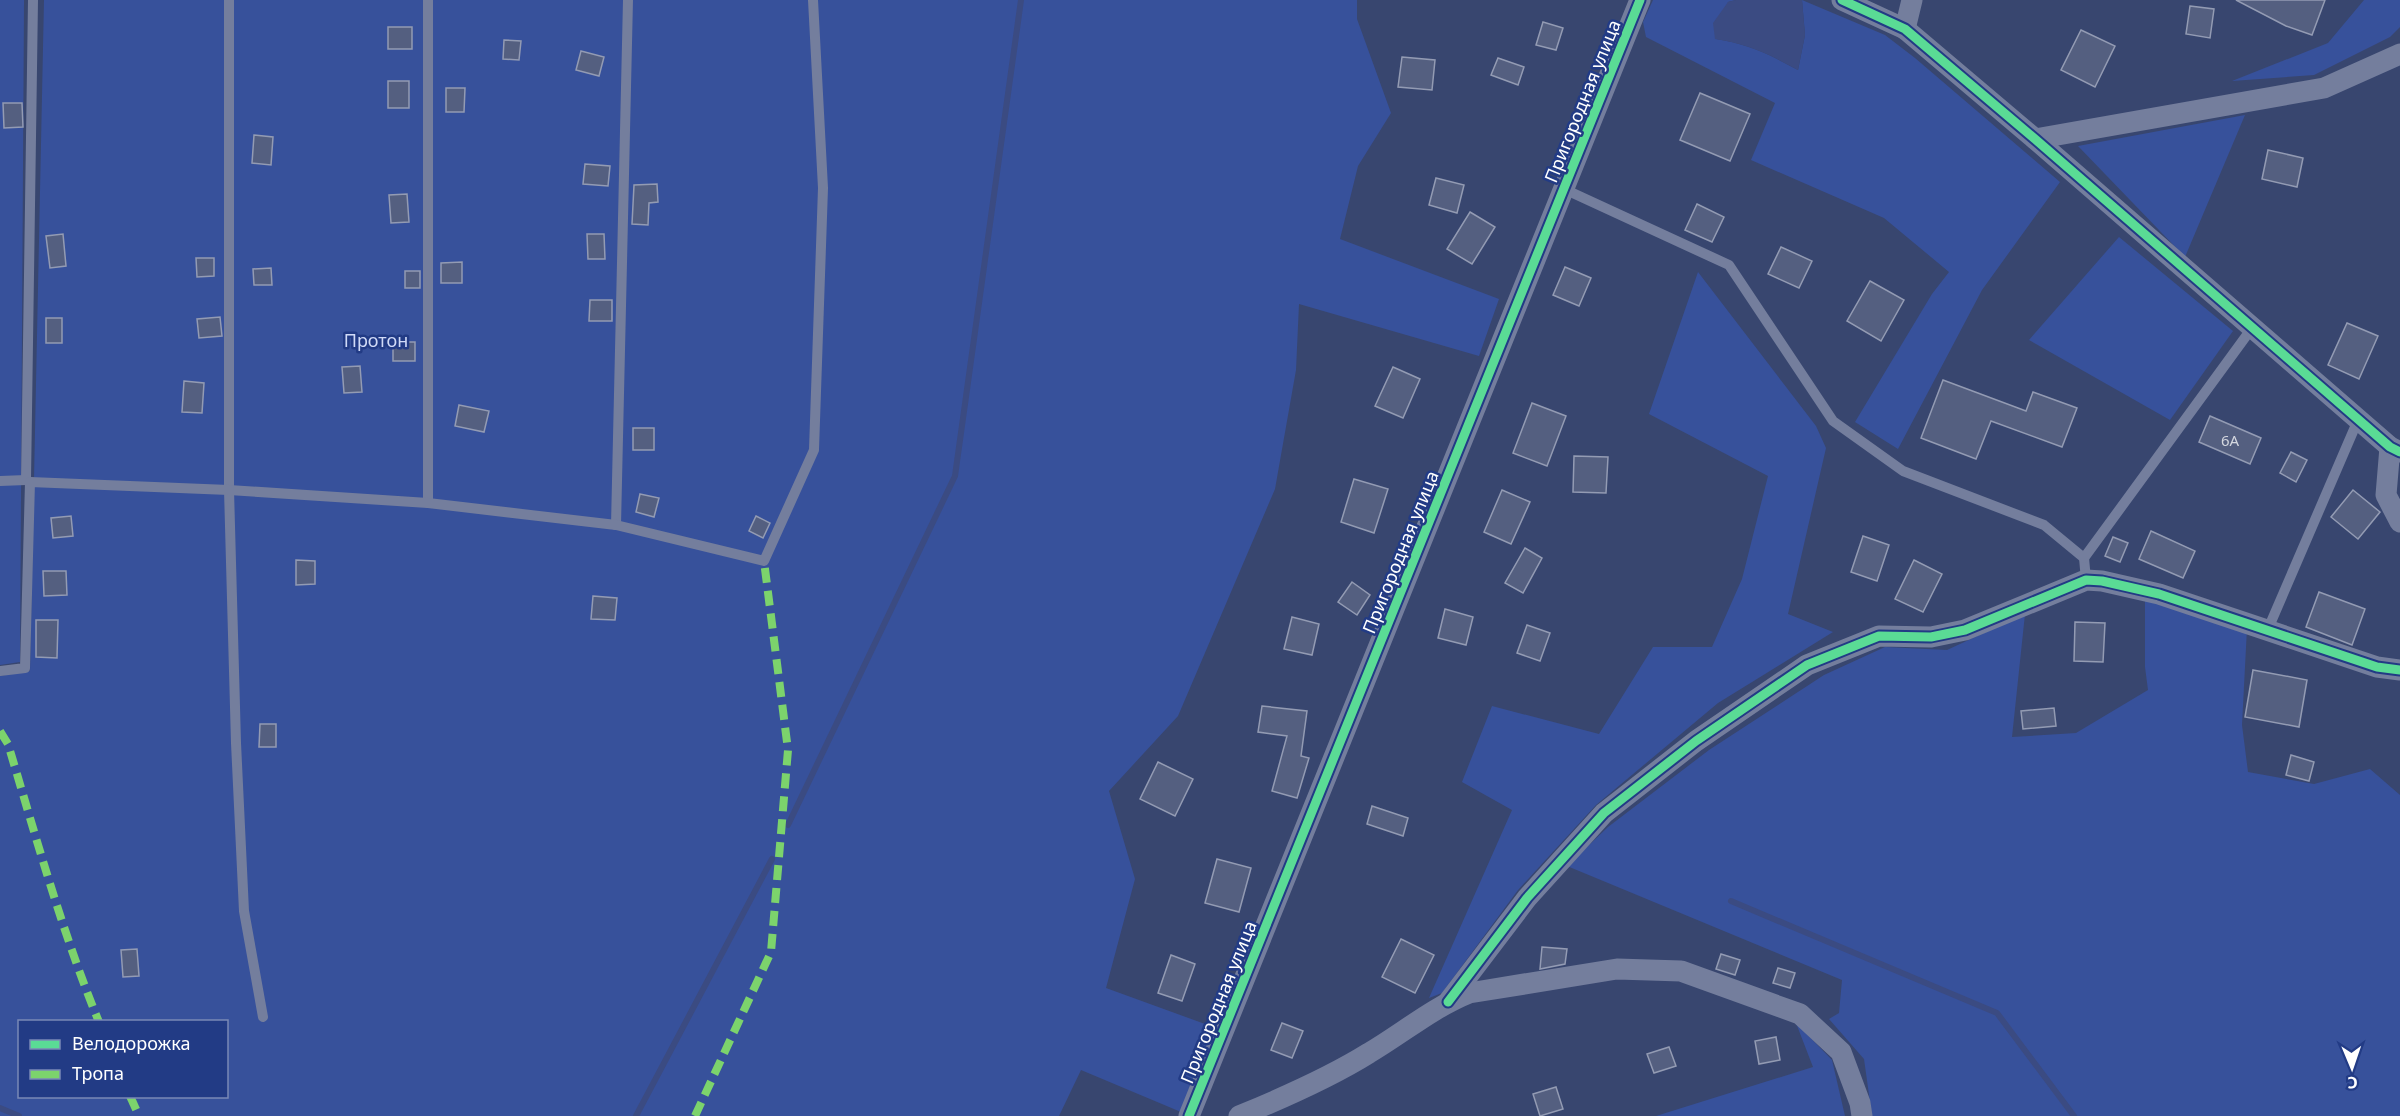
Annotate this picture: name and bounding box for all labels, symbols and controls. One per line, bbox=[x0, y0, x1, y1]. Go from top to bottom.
street label: Пригородная улица bbox=[1538, 16, 1626, 186]
park label: Протон bbox=[344, 328, 408, 352]
house number: 6А bbox=[2221, 430, 2240, 450]
street label: Пригородная улица bbox=[1356, 467, 1444, 637]
street label: Пригородная улица bbox=[1174, 917, 1262, 1087]
legend bbox=[18, 1020, 228, 1098]
text: Велодорожка bbox=[72, 1031, 190, 1055]
north arrow bbox=[2322, 1038, 2382, 1098]
text: Тропа bbox=[72, 1061, 124, 1085]
text: С bbox=[2347, 1072, 2358, 1094]

